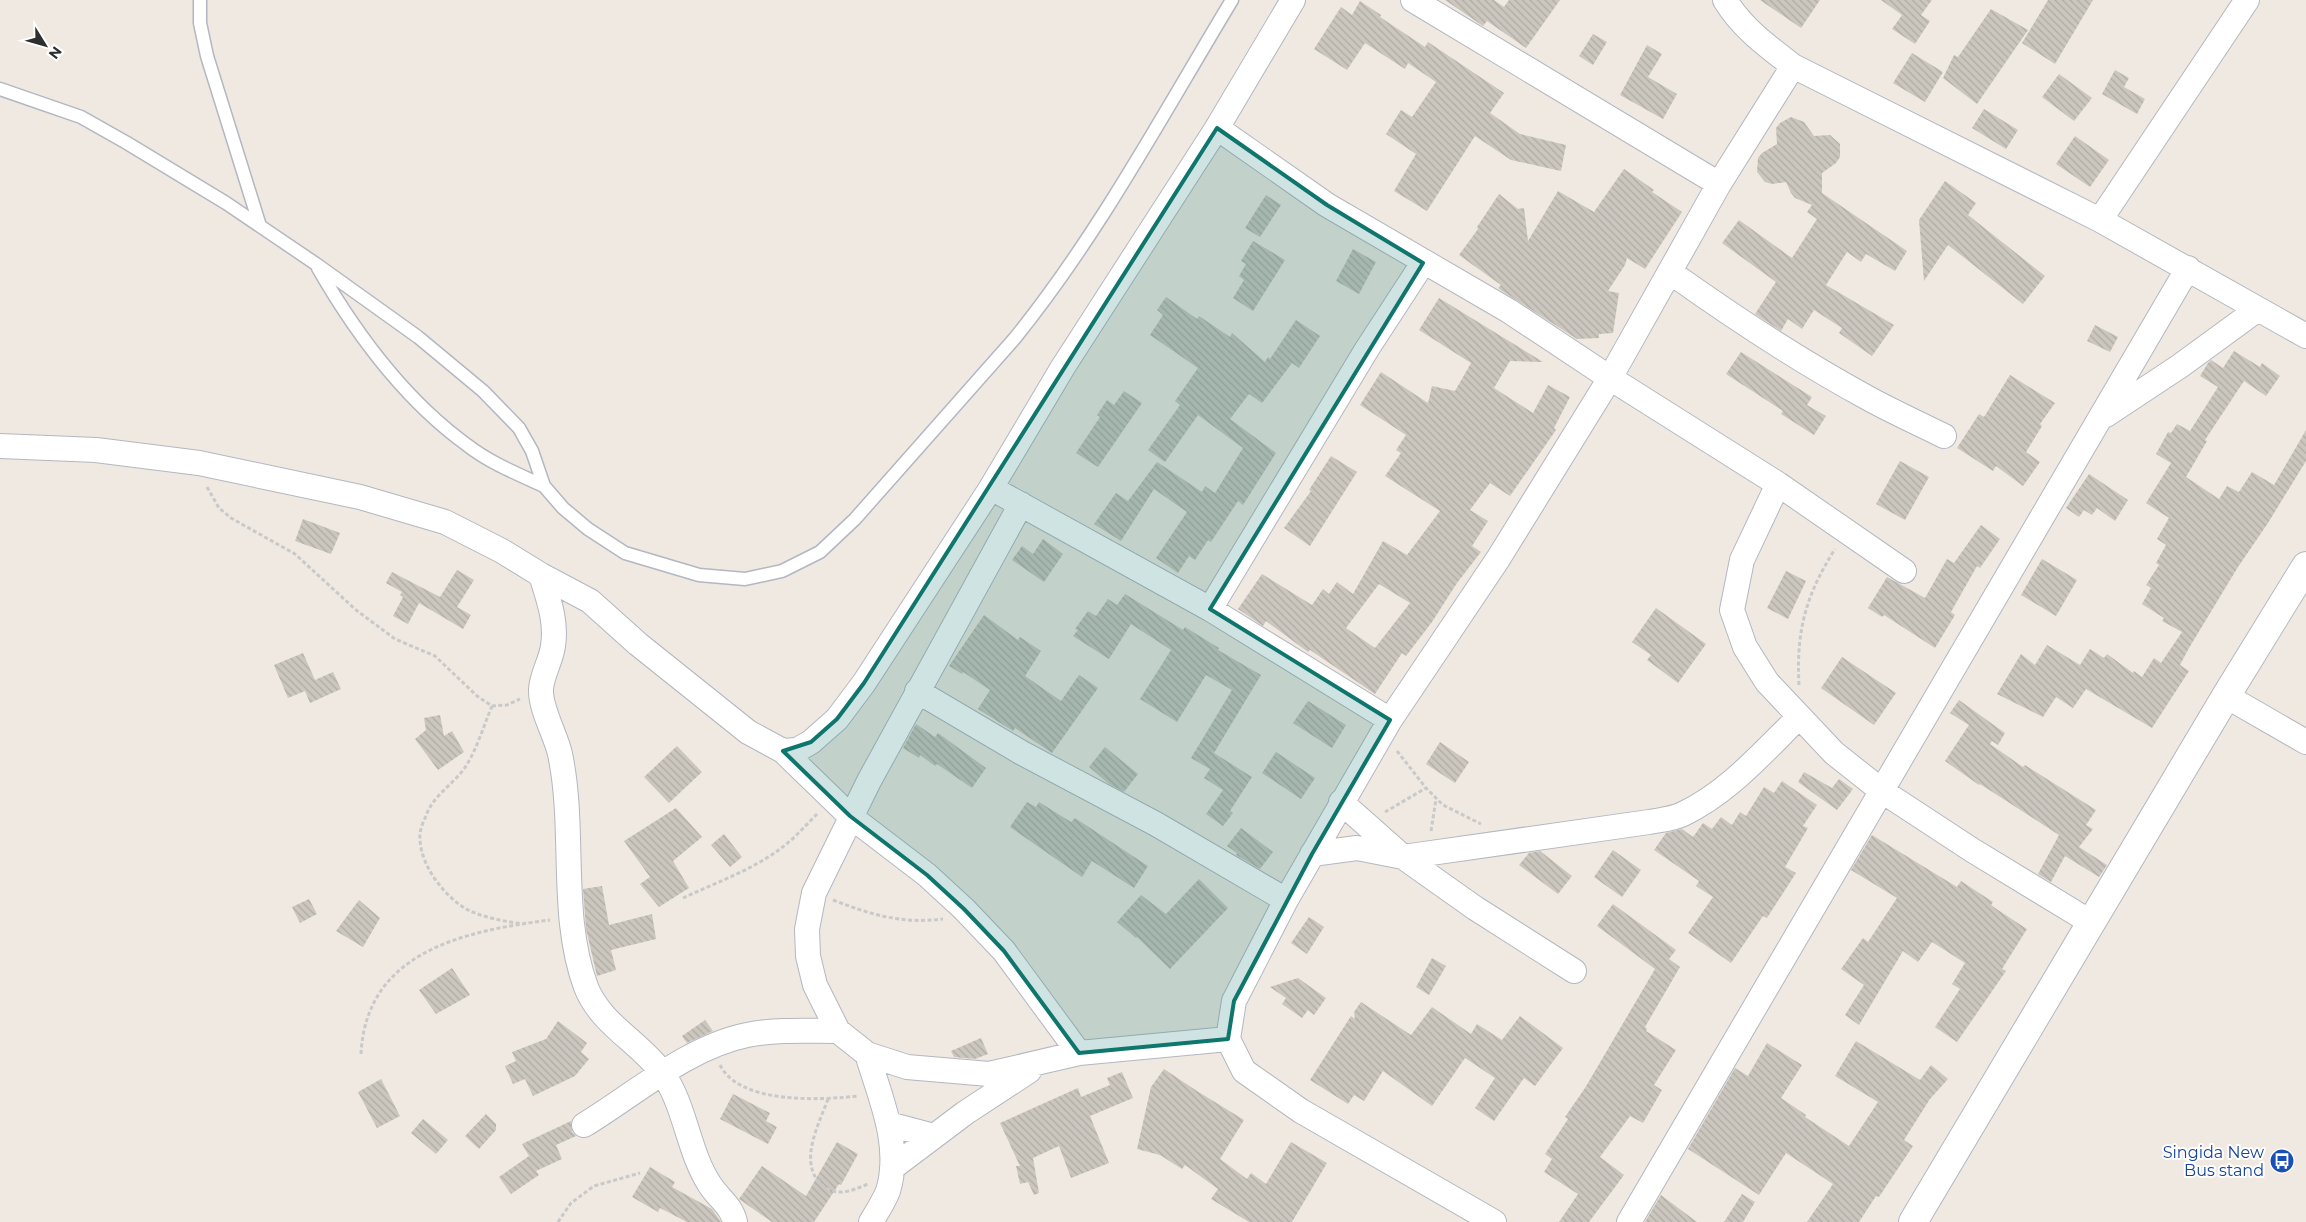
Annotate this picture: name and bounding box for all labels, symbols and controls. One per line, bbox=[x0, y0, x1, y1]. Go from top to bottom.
north arrow bbox=[20, 20, 70, 70]
text: N bbox=[45, 43, 66, 63]
place label: Singida New Bus stand bbox=[2163, 1143, 2264, 1180]
bus stop icon: Singida New Bus stand bbox=[2269, 1148, 2295, 1174]

